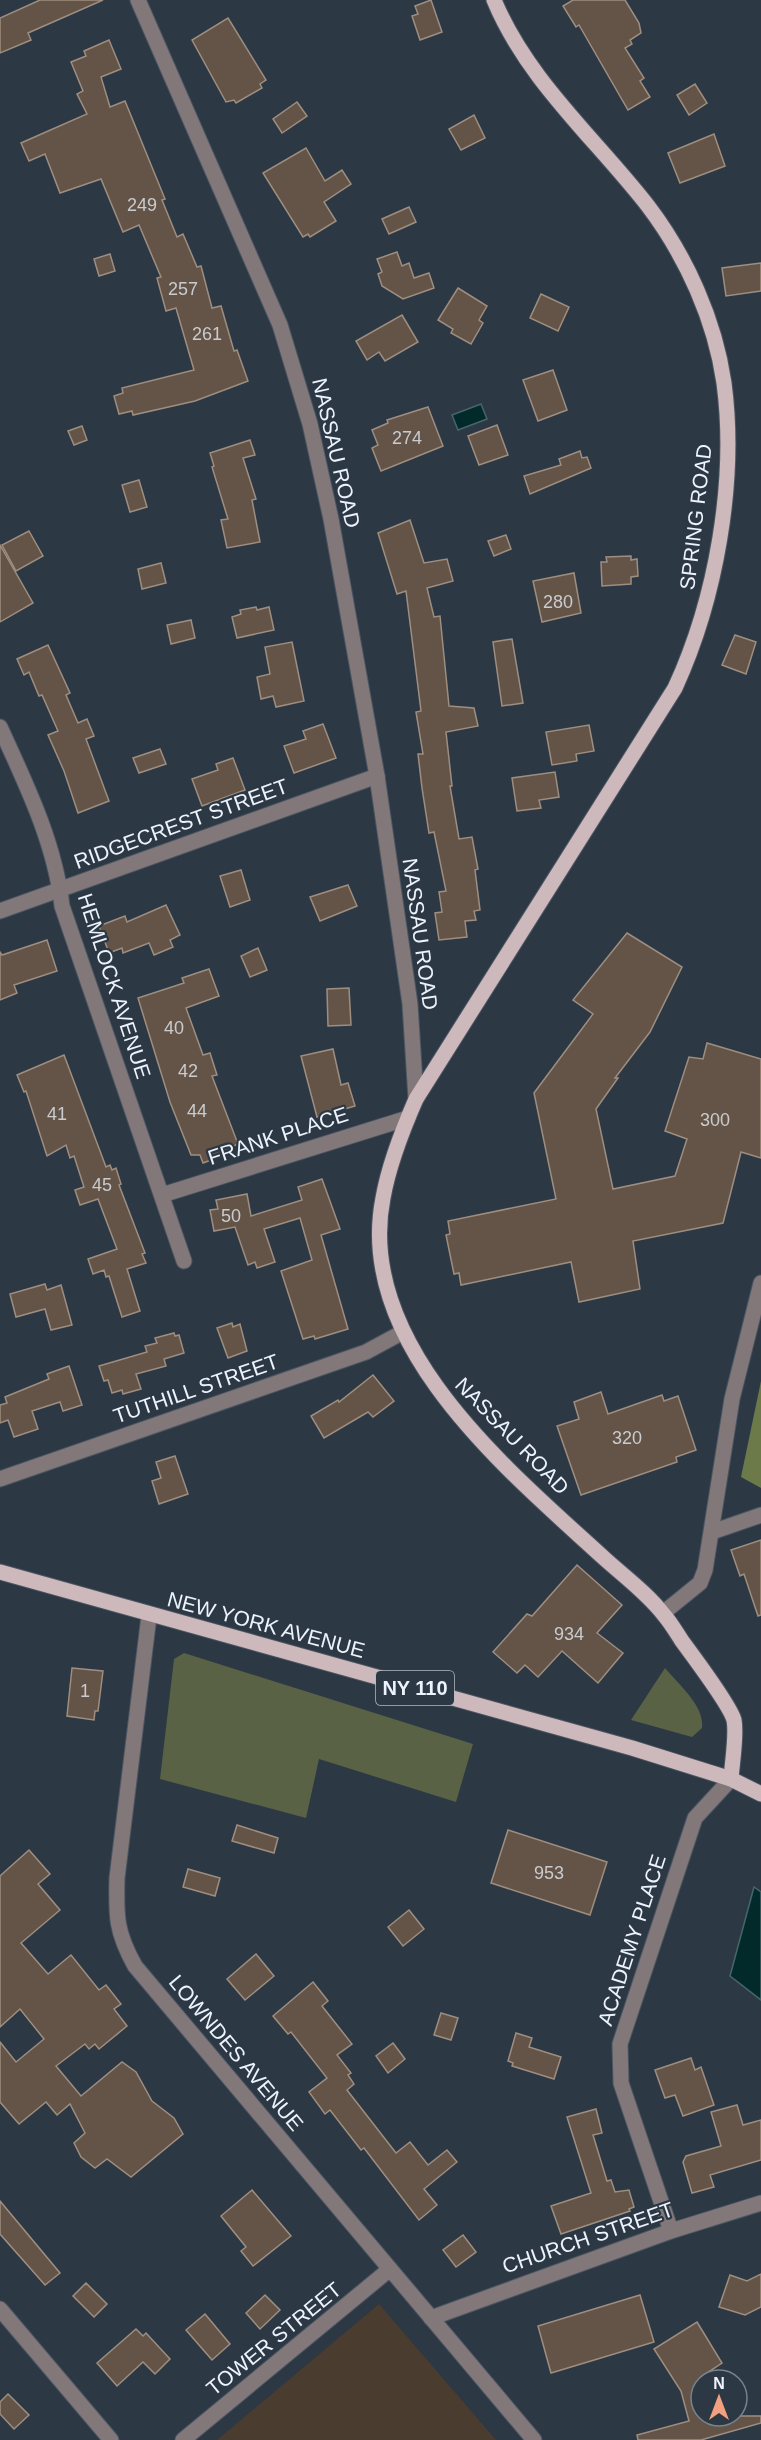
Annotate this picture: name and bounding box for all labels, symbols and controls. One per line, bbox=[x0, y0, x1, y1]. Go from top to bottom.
house number: 249 bbox=[127, 195, 157, 215]
house number: 257 bbox=[168, 279, 198, 299]
house number: 261 bbox=[192, 324, 222, 344]
street label: NASSAU ROAD bbox=[308, 376, 365, 530]
house number: 274 bbox=[392, 428, 422, 448]
street label: SPRING ROAD bbox=[675, 443, 716, 591]
house number: 280 bbox=[543, 592, 573, 612]
street label: RIDGECREST STREET bbox=[71, 774, 291, 873]
street label: NASSAU ROAD bbox=[398, 857, 443, 1011]
street label: HEMLOCK AVENUE bbox=[74, 890, 155, 1081]
house number: 40 bbox=[164, 1018, 184, 1038]
house number: 42 bbox=[178, 1061, 198, 1081]
house number: 44 bbox=[187, 1101, 207, 1121]
street label: FRANK PLACE bbox=[205, 1102, 351, 1169]
house number: 41 bbox=[47, 1104, 67, 1124]
house number: 300 bbox=[700, 1110, 730, 1130]
house number: 45 bbox=[92, 1175, 112, 1195]
house number: 50 bbox=[221, 1206, 241, 1226]
street label: TUTHILL STREET bbox=[110, 1349, 282, 1428]
street label: NASSAU ROAD bbox=[451, 1373, 574, 1499]
house number: 320 bbox=[612, 1428, 642, 1448]
street label: NEW YORK AVENUE bbox=[165, 1587, 367, 1662]
house number: 934 bbox=[554, 1624, 584, 1644]
road number: NY 110 bbox=[376, 1671, 454, 1705]
house number: 1 bbox=[80, 1681, 90, 1701]
street label: ACADEMY PLACE bbox=[593, 1852, 670, 2028]
house number: 953 bbox=[534, 1863, 564, 1883]
street label: LOWNDES AVENUE bbox=[165, 1970, 308, 2135]
street label: CHURCH STREET bbox=[499, 2197, 677, 2278]
street label: TOWER STREET bbox=[202, 2277, 346, 2400]
north arrow bbox=[689, 2368, 749, 2428]
text: N bbox=[713, 2375, 725, 2392]

